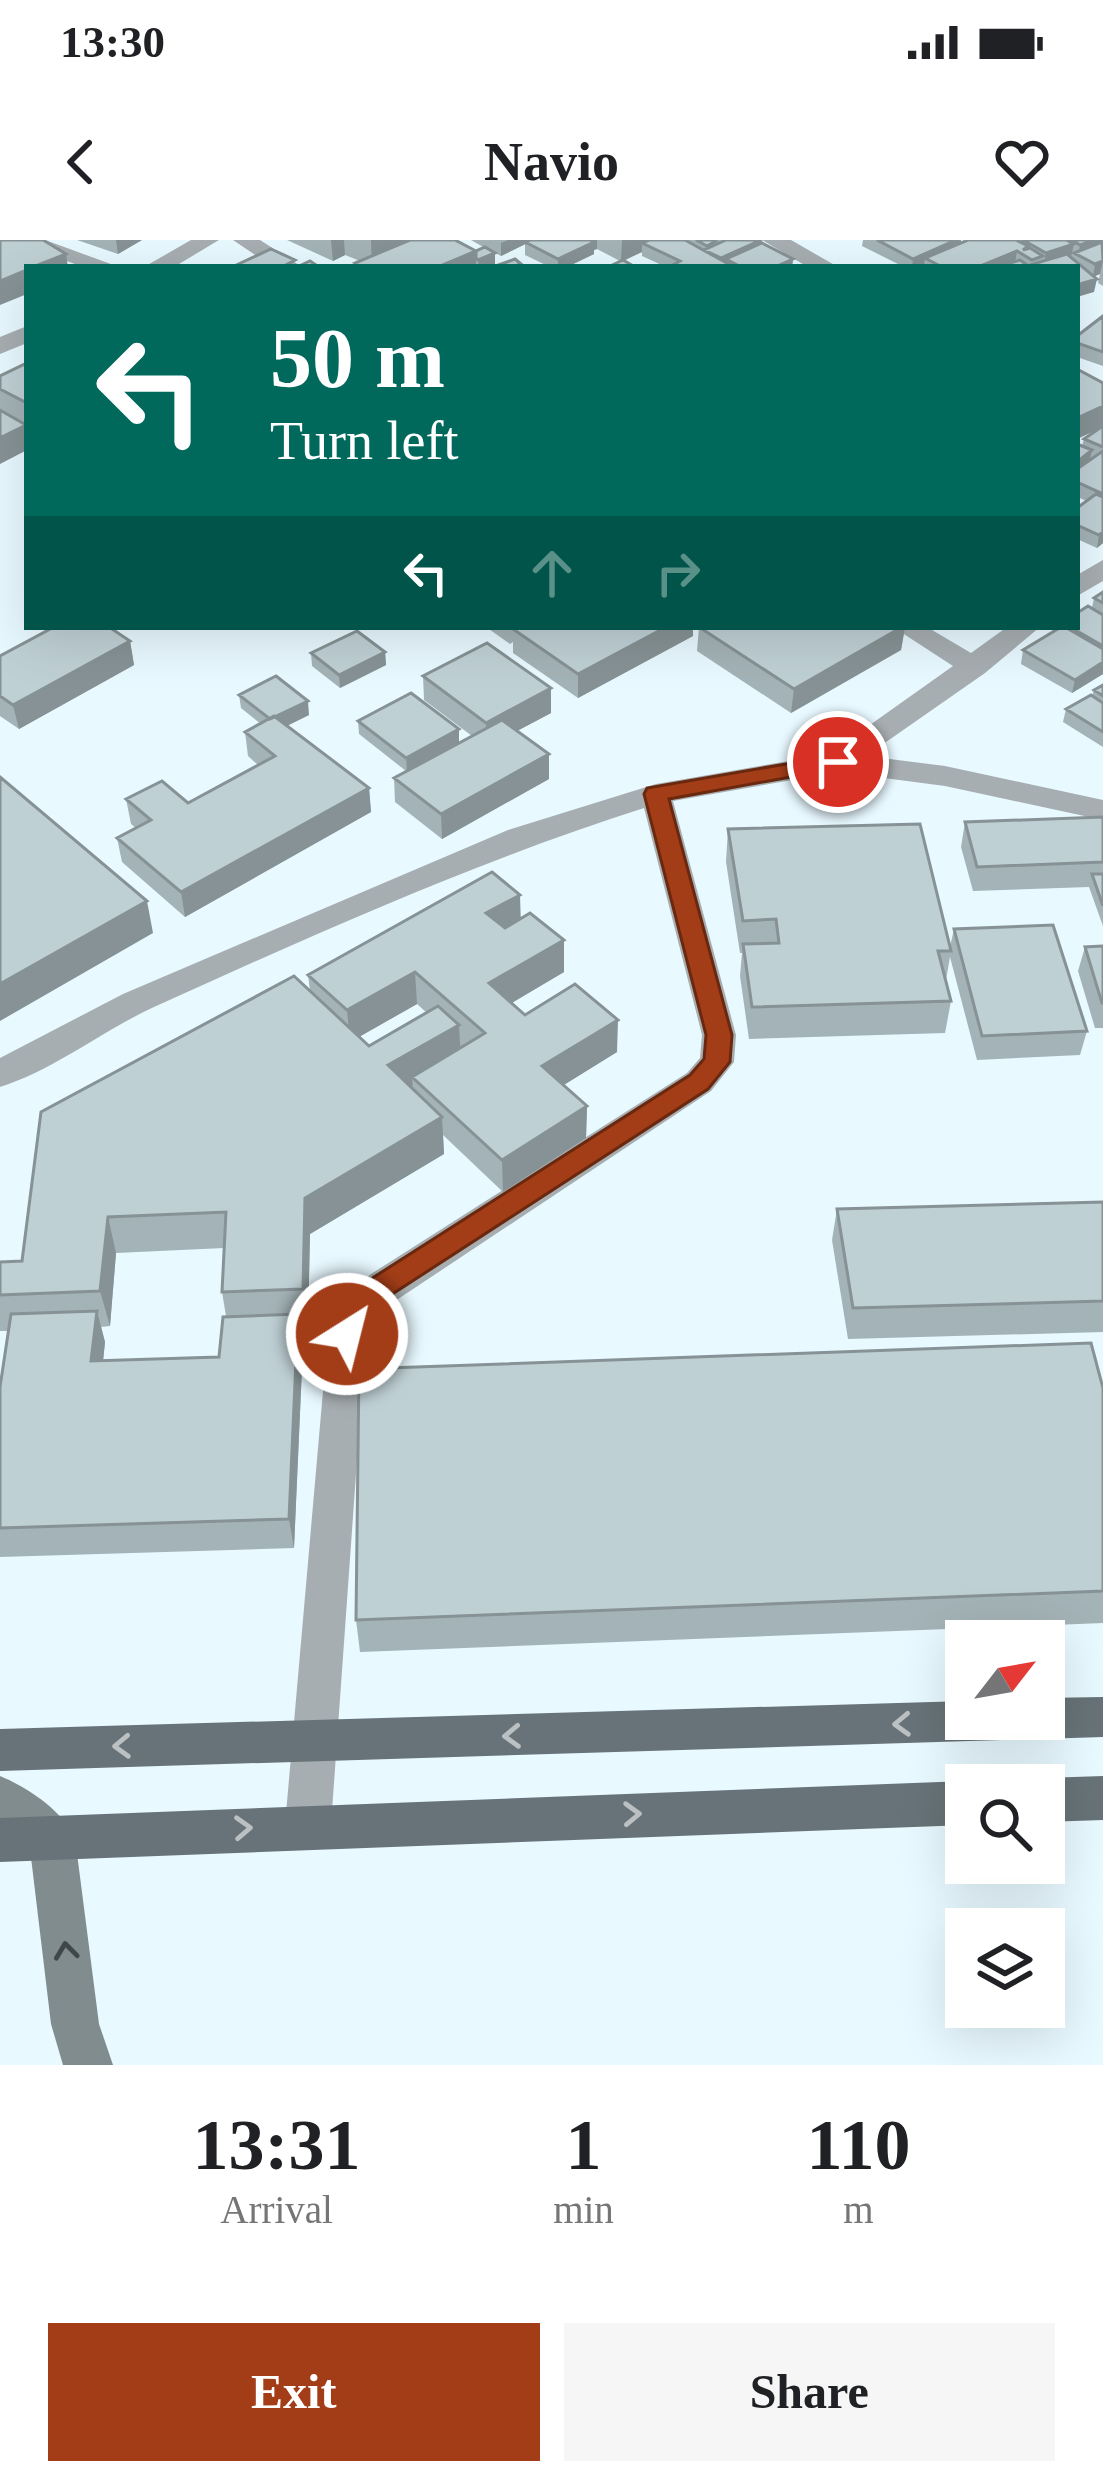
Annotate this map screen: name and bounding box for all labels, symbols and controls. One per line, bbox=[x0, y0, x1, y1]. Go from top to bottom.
text: 13:30 bbox=[60, 17, 165, 67]
icon: back bbox=[48, 129, 114, 195]
icon: heart bbox=[989, 129, 1055, 195]
text: Navio bbox=[484, 132, 619, 192]
icon: left bbox=[72, 312, 228, 468]
text: 50 m bbox=[270, 312, 445, 405]
text: Turn left bbox=[270, 411, 459, 471]
icon: left bbox=[393, 540, 459, 606]
icon: ahead bbox=[519, 540, 585, 606]
icon: right bbox=[645, 540, 711, 606]
pin bbox=[787, 711, 889, 813]
icon: arrive bbox=[805, 729, 871, 795]
position arrow bbox=[284, 1271, 410, 1397]
north arrow bbox=[945, 1620, 1065, 1740]
map controls bbox=[945, 1620, 1065, 2028]
one-way arrow bbox=[892, 1710, 911, 1736]
one-way arrow bbox=[502, 1722, 521, 1748]
one-way arrow bbox=[112, 1733, 131, 1759]
button: search bbox=[945, 1764, 1065, 1884]
one-way arrow bbox=[623, 1802, 642, 1828]
one-way arrow bbox=[234, 1815, 253, 1841]
button: layers bbox=[945, 1908, 1065, 2028]
one-way arrow bbox=[53, 1941, 79, 1960]
text: 13:31 bbox=[193, 2105, 361, 2185]
text: 1 bbox=[565, 2105, 601, 2185]
text: 110 bbox=[806, 2105, 910, 2185]
text: Arrival bbox=[220, 2188, 333, 2231]
text: min bbox=[553, 2188, 614, 2231]
text: m bbox=[843, 2188, 874, 2231]
button: Exit bbox=[48, 2323, 540, 2461]
button: Share bbox=[564, 2323, 1055, 2461]

